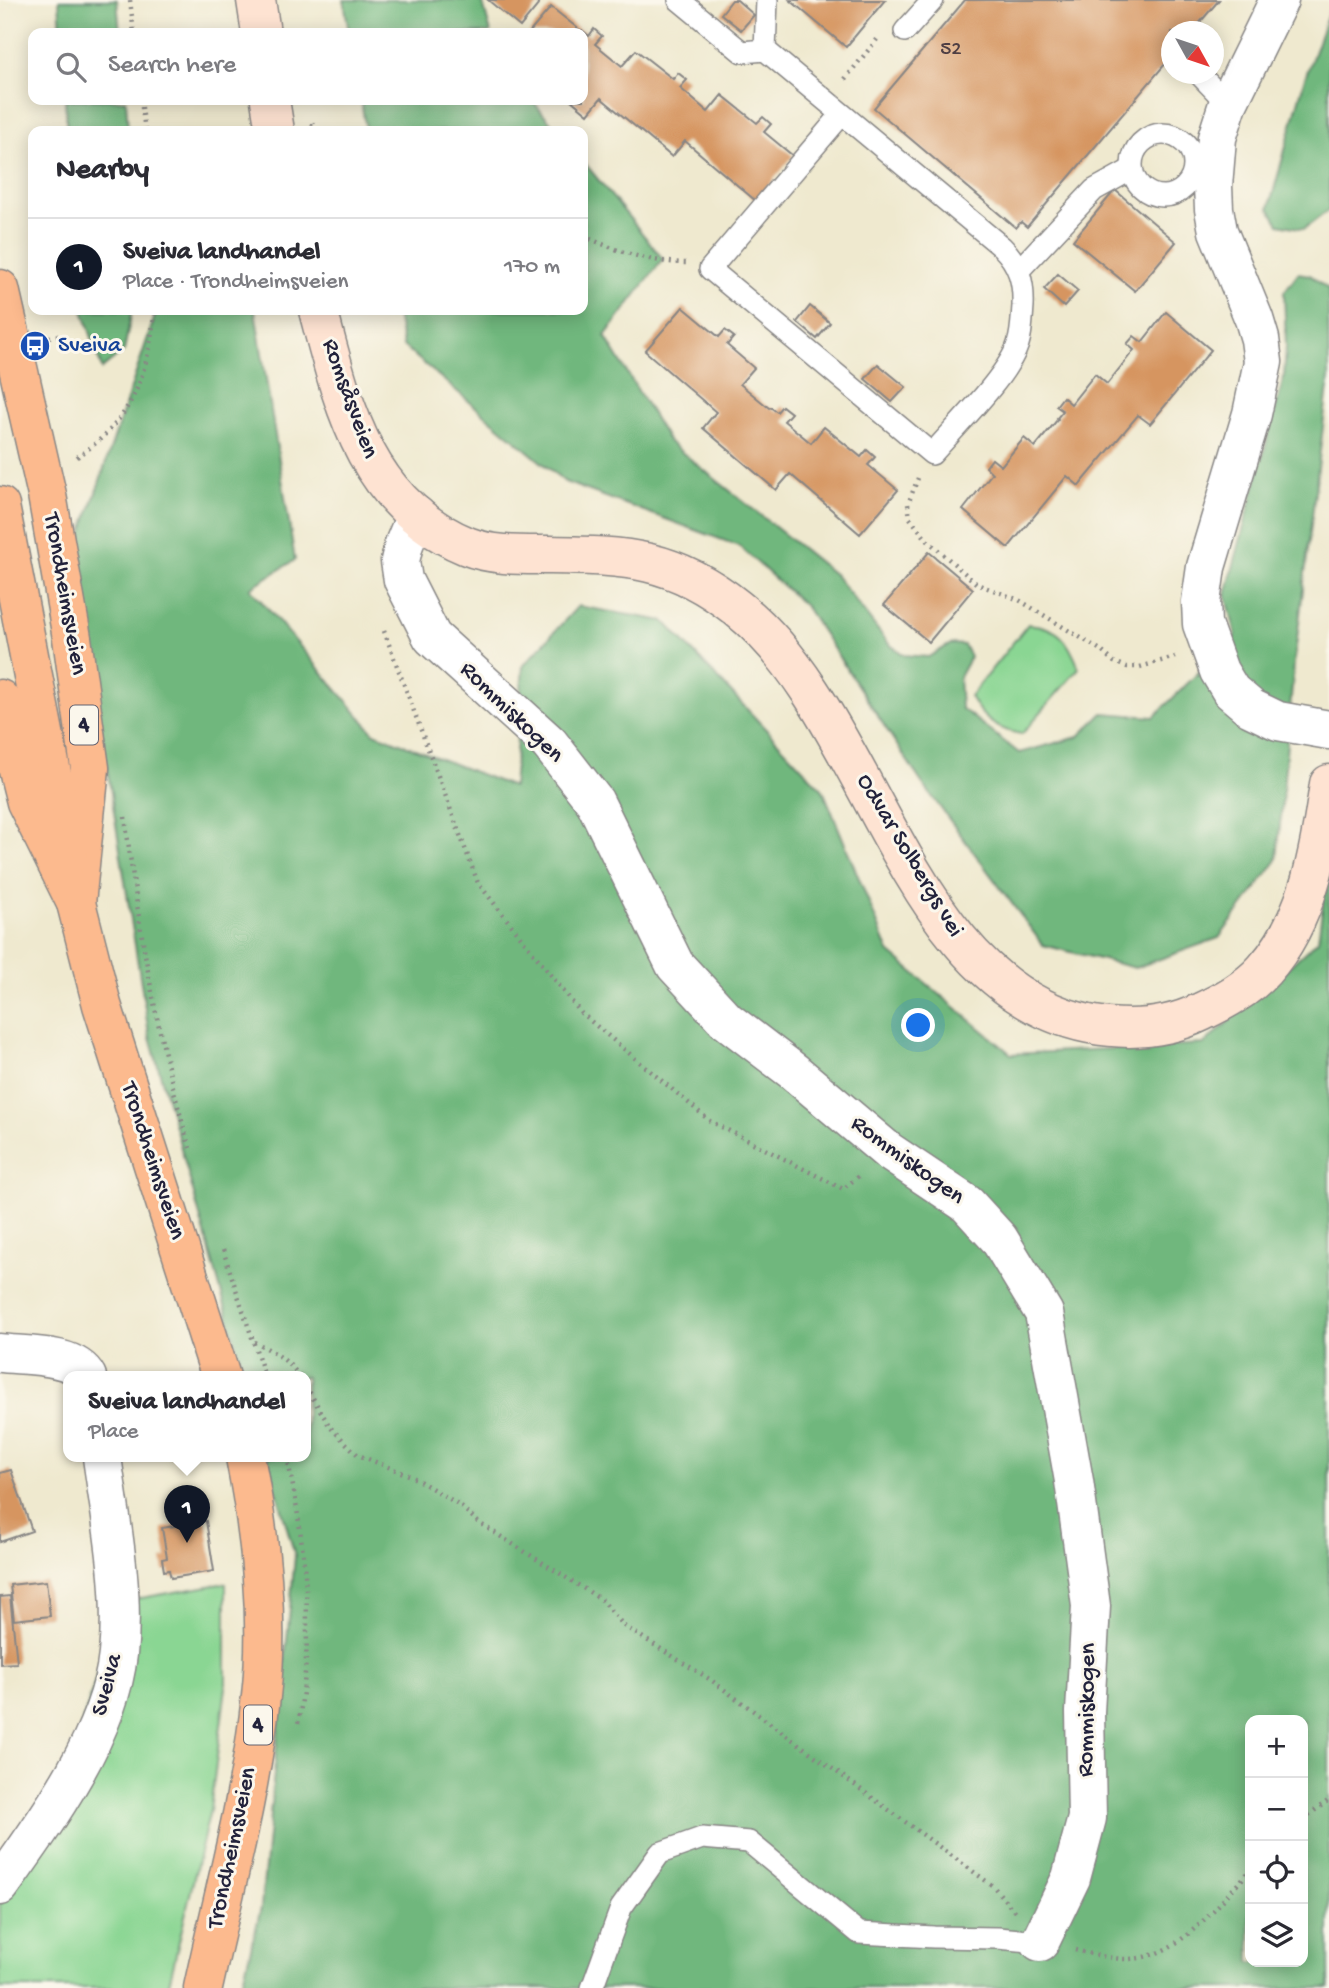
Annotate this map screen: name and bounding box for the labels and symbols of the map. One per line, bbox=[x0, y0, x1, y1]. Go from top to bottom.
north arrow bbox=[1161, 21, 1224, 84]
house number: 52 bbox=[940, 38, 962, 63]
bus stop icon: Sveiva bbox=[18, 329, 52, 363]
place label: Sveiva bbox=[58, 332, 122, 361]
street label: Romsåsveien bbox=[314, 335, 384, 463]
street label: Trondheimsveien bbox=[35, 509, 93, 678]
street label: Rommiskogen bbox=[453, 656, 570, 770]
road number: 4 bbox=[70, 706, 98, 744]
street label: Odvar Solbergs vei bbox=[849, 769, 969, 943]
your location bbox=[901, 1008, 935, 1042]
street label: Trondheimsveien bbox=[112, 1077, 191, 1244]
street label: Rommiskogen bbox=[844, 1110, 970, 1212]
pin: 1 bbox=[164, 1485, 210, 1543]
street label: Rommiskogen bbox=[1072, 1642, 1104, 1777]
street label: Sveiva bbox=[86, 1650, 130, 1719]
road number: 4 bbox=[244, 1706, 272, 1744]
street label: Trondheimsveien bbox=[201, 1764, 264, 1933]

